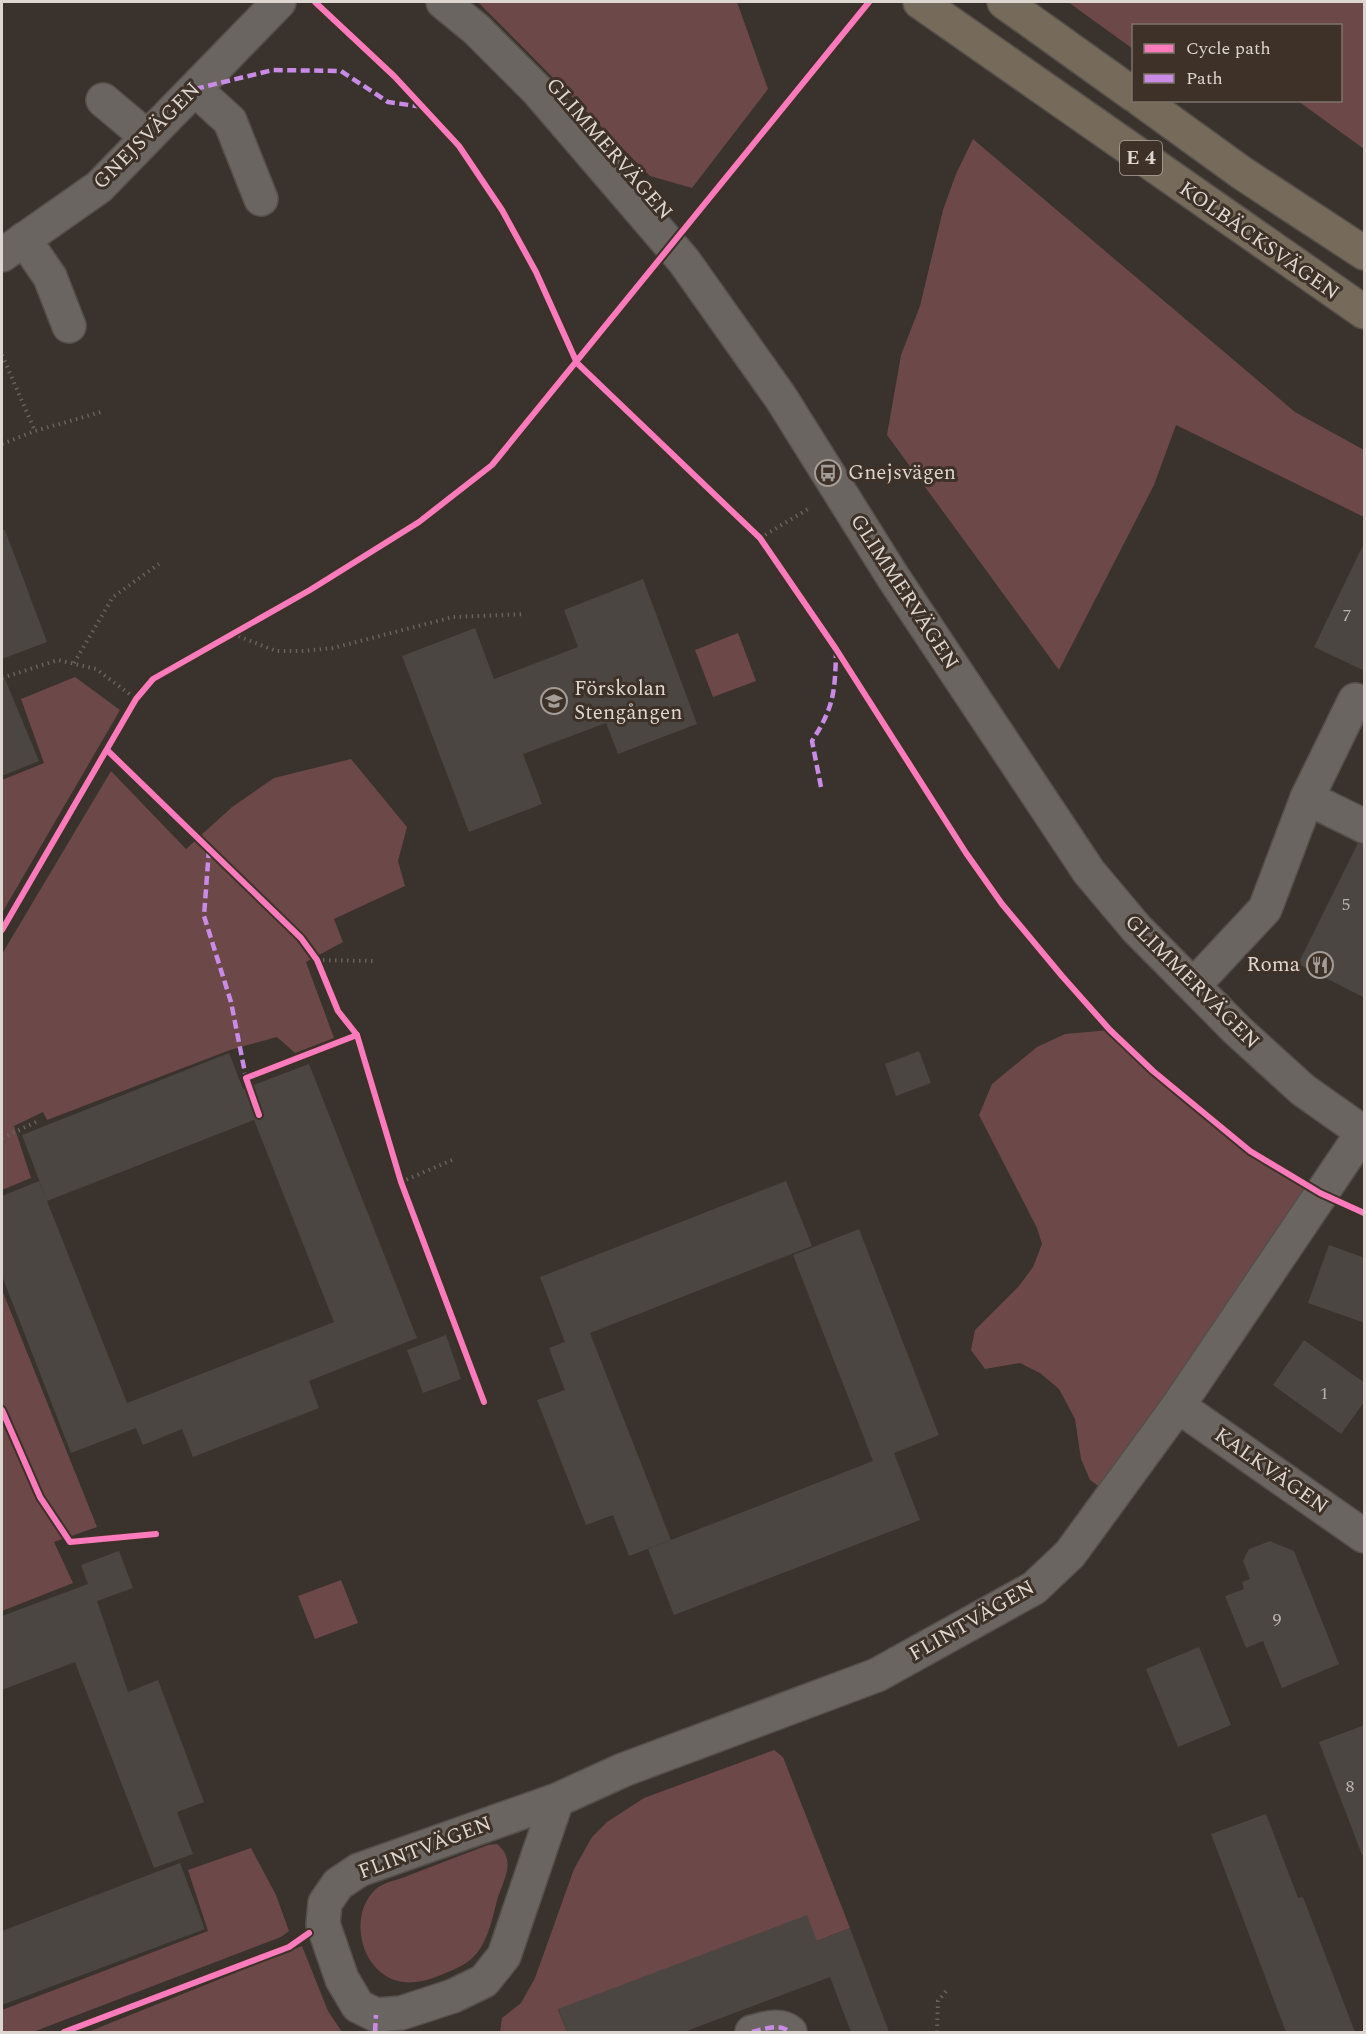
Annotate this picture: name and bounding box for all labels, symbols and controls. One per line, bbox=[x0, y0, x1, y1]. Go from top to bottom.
legend bbox=[1132, 24, 1342, 102]
text: Cycle path bbox=[1186, 35, 1271, 62]
text: Path bbox=[1186, 65, 1223, 92]
street label: GLIMMERVÄGEN bbox=[538, 71, 680, 227]
street label: GNEJSVÄGEN bbox=[86, 75, 208, 197]
road number: E 4 bbox=[1120, 141, 1162, 175]
street label: KOLBÄCKSVÄGEN bbox=[1172, 174, 1346, 308]
place label: Gnejsvägen bbox=[848, 457, 956, 489]
bus stop icon: Gnejsvägen bbox=[813, 458, 843, 488]
street label: GLIMMERVÄGEN bbox=[842, 508, 966, 676]
house number: 7 bbox=[1343, 602, 1352, 629]
place label: Förskolan Stengången bbox=[574, 673, 682, 729]
school or university icon: Förskolan Stengången bbox=[539, 686, 569, 716]
house number: 5 bbox=[1342, 891, 1351, 918]
street label: GLIMMERVÄGEN bbox=[1117, 907, 1267, 1057]
place label: Roma bbox=[1247, 949, 1301, 981]
restaurant icon: Roma bbox=[1305, 950, 1335, 980]
house number: 1 bbox=[1320, 1380, 1329, 1407]
street label: KALKVÄGEN bbox=[1207, 1420, 1335, 1522]
street label: FLINTVÄGEN bbox=[903, 1572, 1041, 1670]
house number: 9 bbox=[1273, 1606, 1282, 1633]
house number: 8 bbox=[1346, 1773, 1355, 1800]
street label: FLINTVÄGEN bbox=[354, 1808, 496, 1888]

